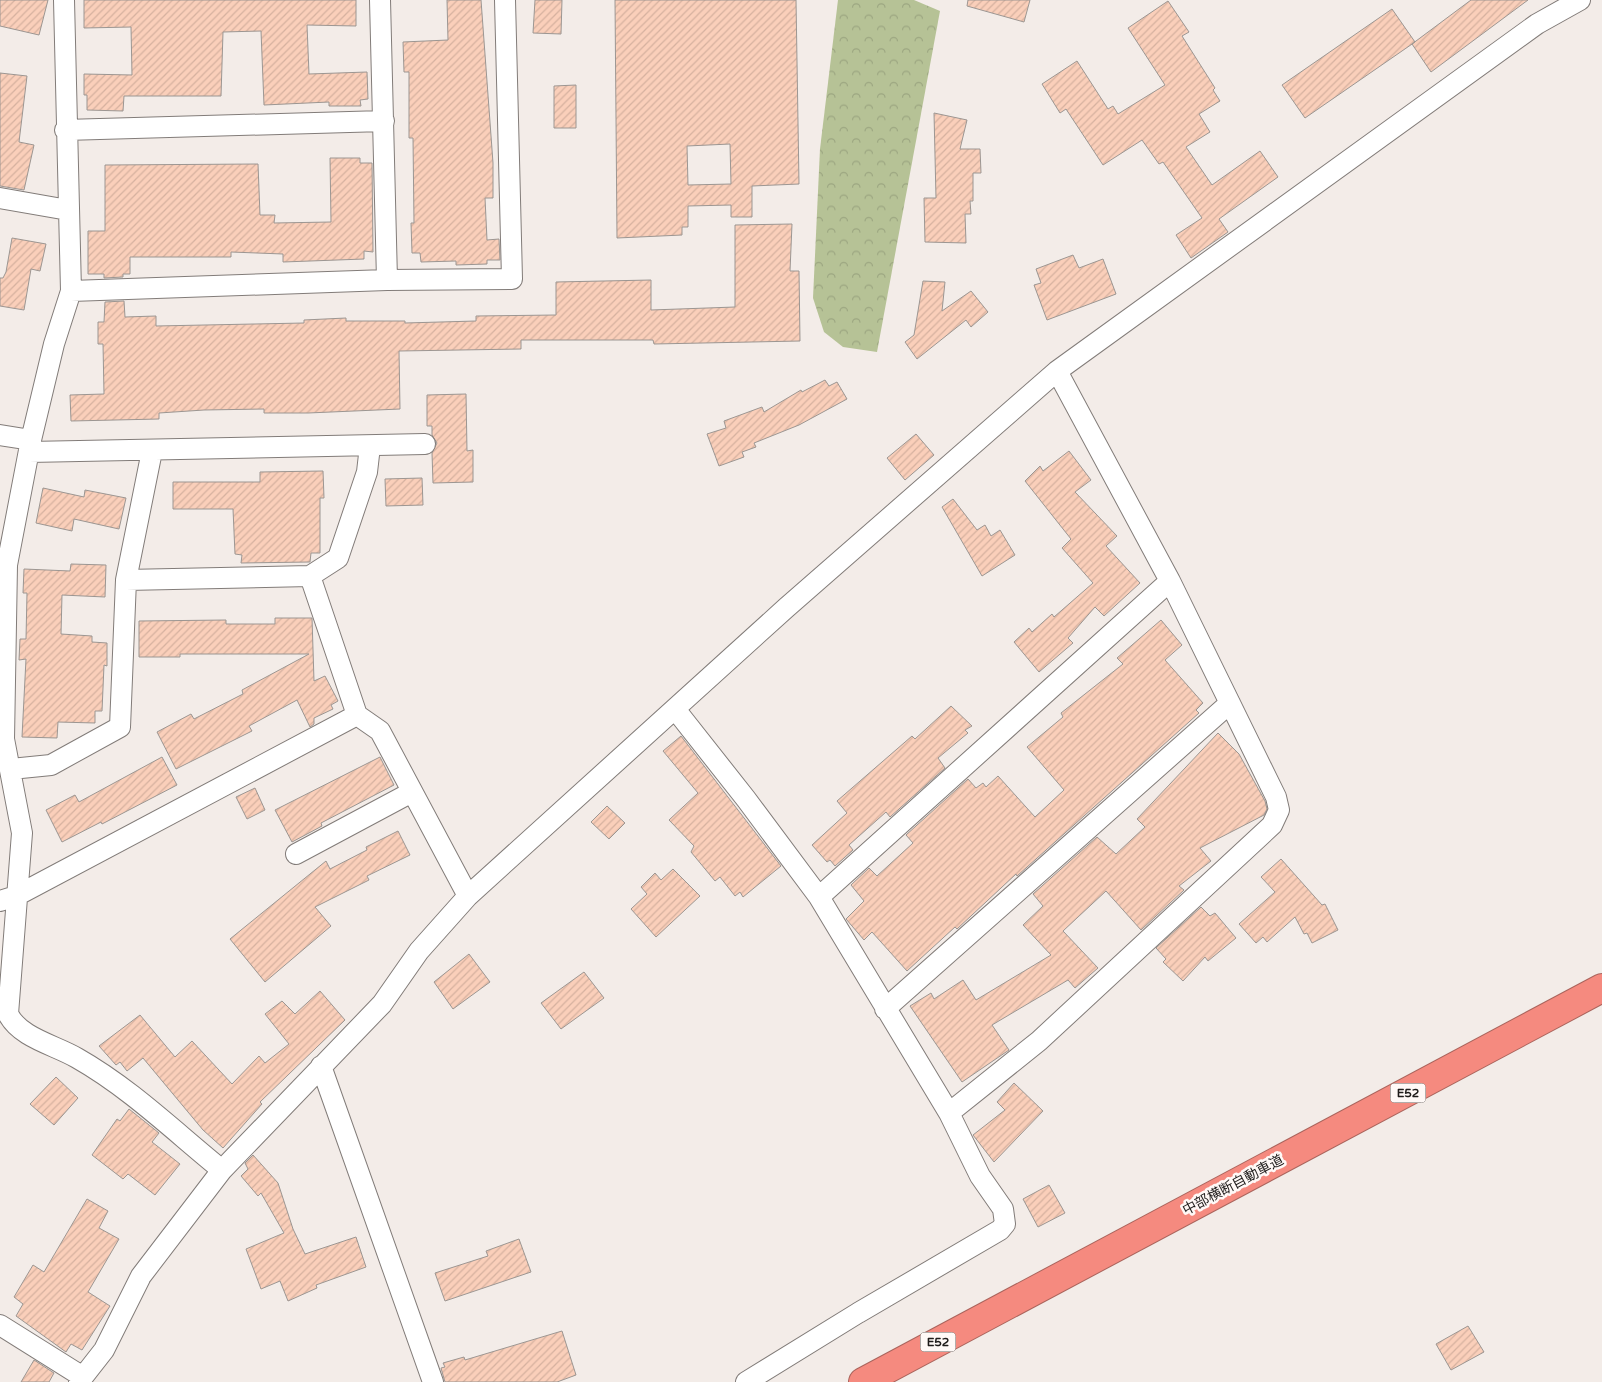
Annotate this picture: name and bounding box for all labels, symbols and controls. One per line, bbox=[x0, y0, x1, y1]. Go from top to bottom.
road number: E52 bbox=[1390, 1084, 1426, 1102]
street label: 中部横断自動車道 bbox=[1180, 1151, 1286, 1219]
road number: E52 bbox=[920, 1332, 956, 1351]

